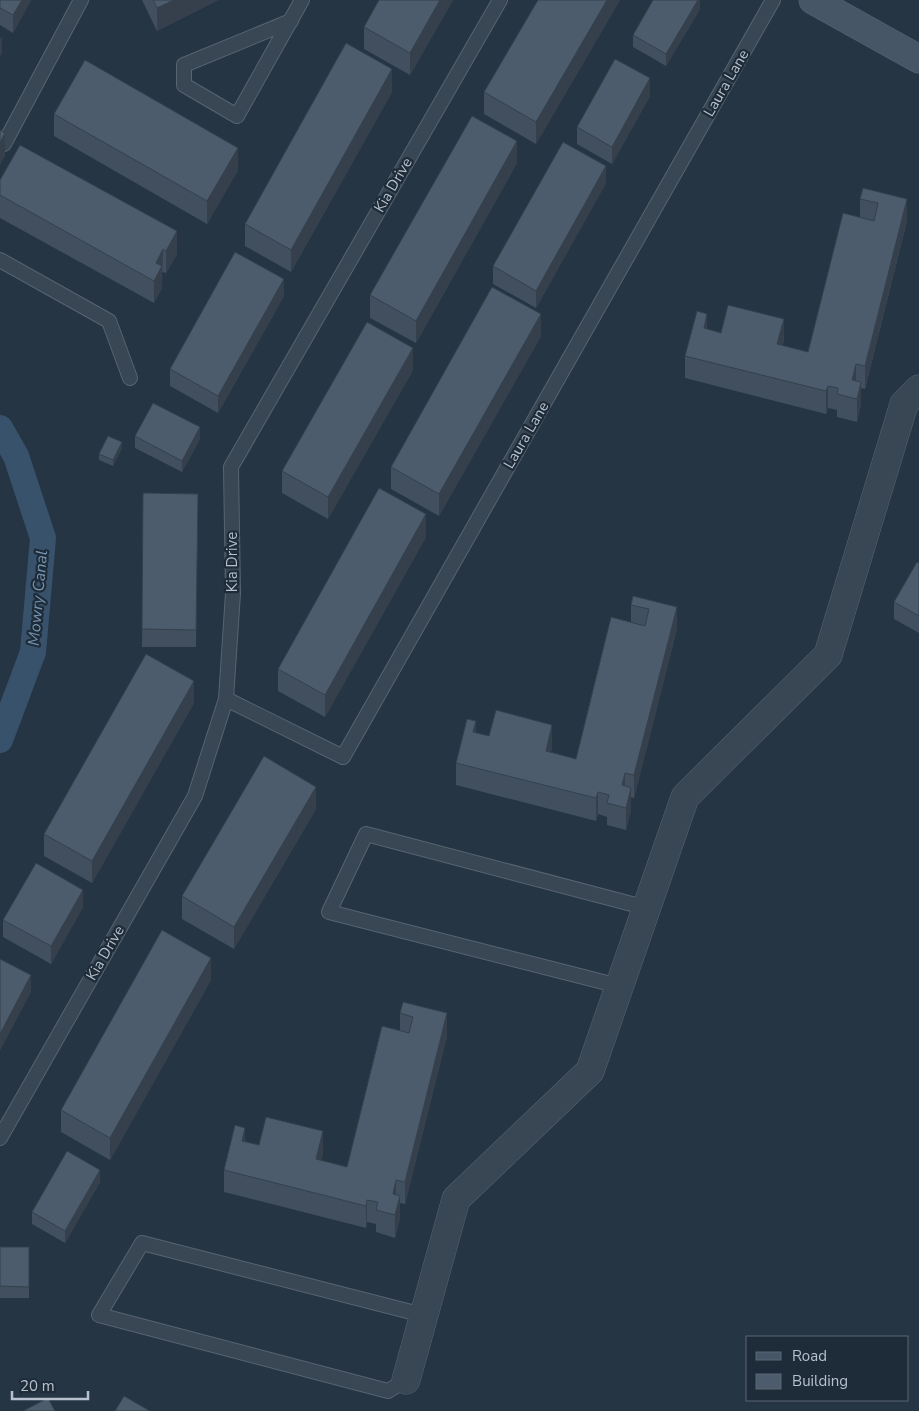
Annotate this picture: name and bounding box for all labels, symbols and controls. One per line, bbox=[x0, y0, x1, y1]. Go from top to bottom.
street label: Laura Lane bbox=[699, 46, 753, 120]
street label: Kia Drive bbox=[369, 154, 417, 216]
street label: Laura Lane bbox=[499, 398, 553, 472]
street label: Kia Drive bbox=[222, 532, 242, 592]
water label: Mowry Canal bbox=[23, 549, 53, 647]
street label: Kia Drive bbox=[81, 922, 129, 984]
legend bbox=[746, 1336, 909, 1401]
text: Road bbox=[792, 1346, 827, 1366]
scale bar bbox=[12, 1368, 89, 1400]
text: Building bbox=[792, 1371, 848, 1391]
text: 20 m bbox=[20, 1376, 55, 1396]

